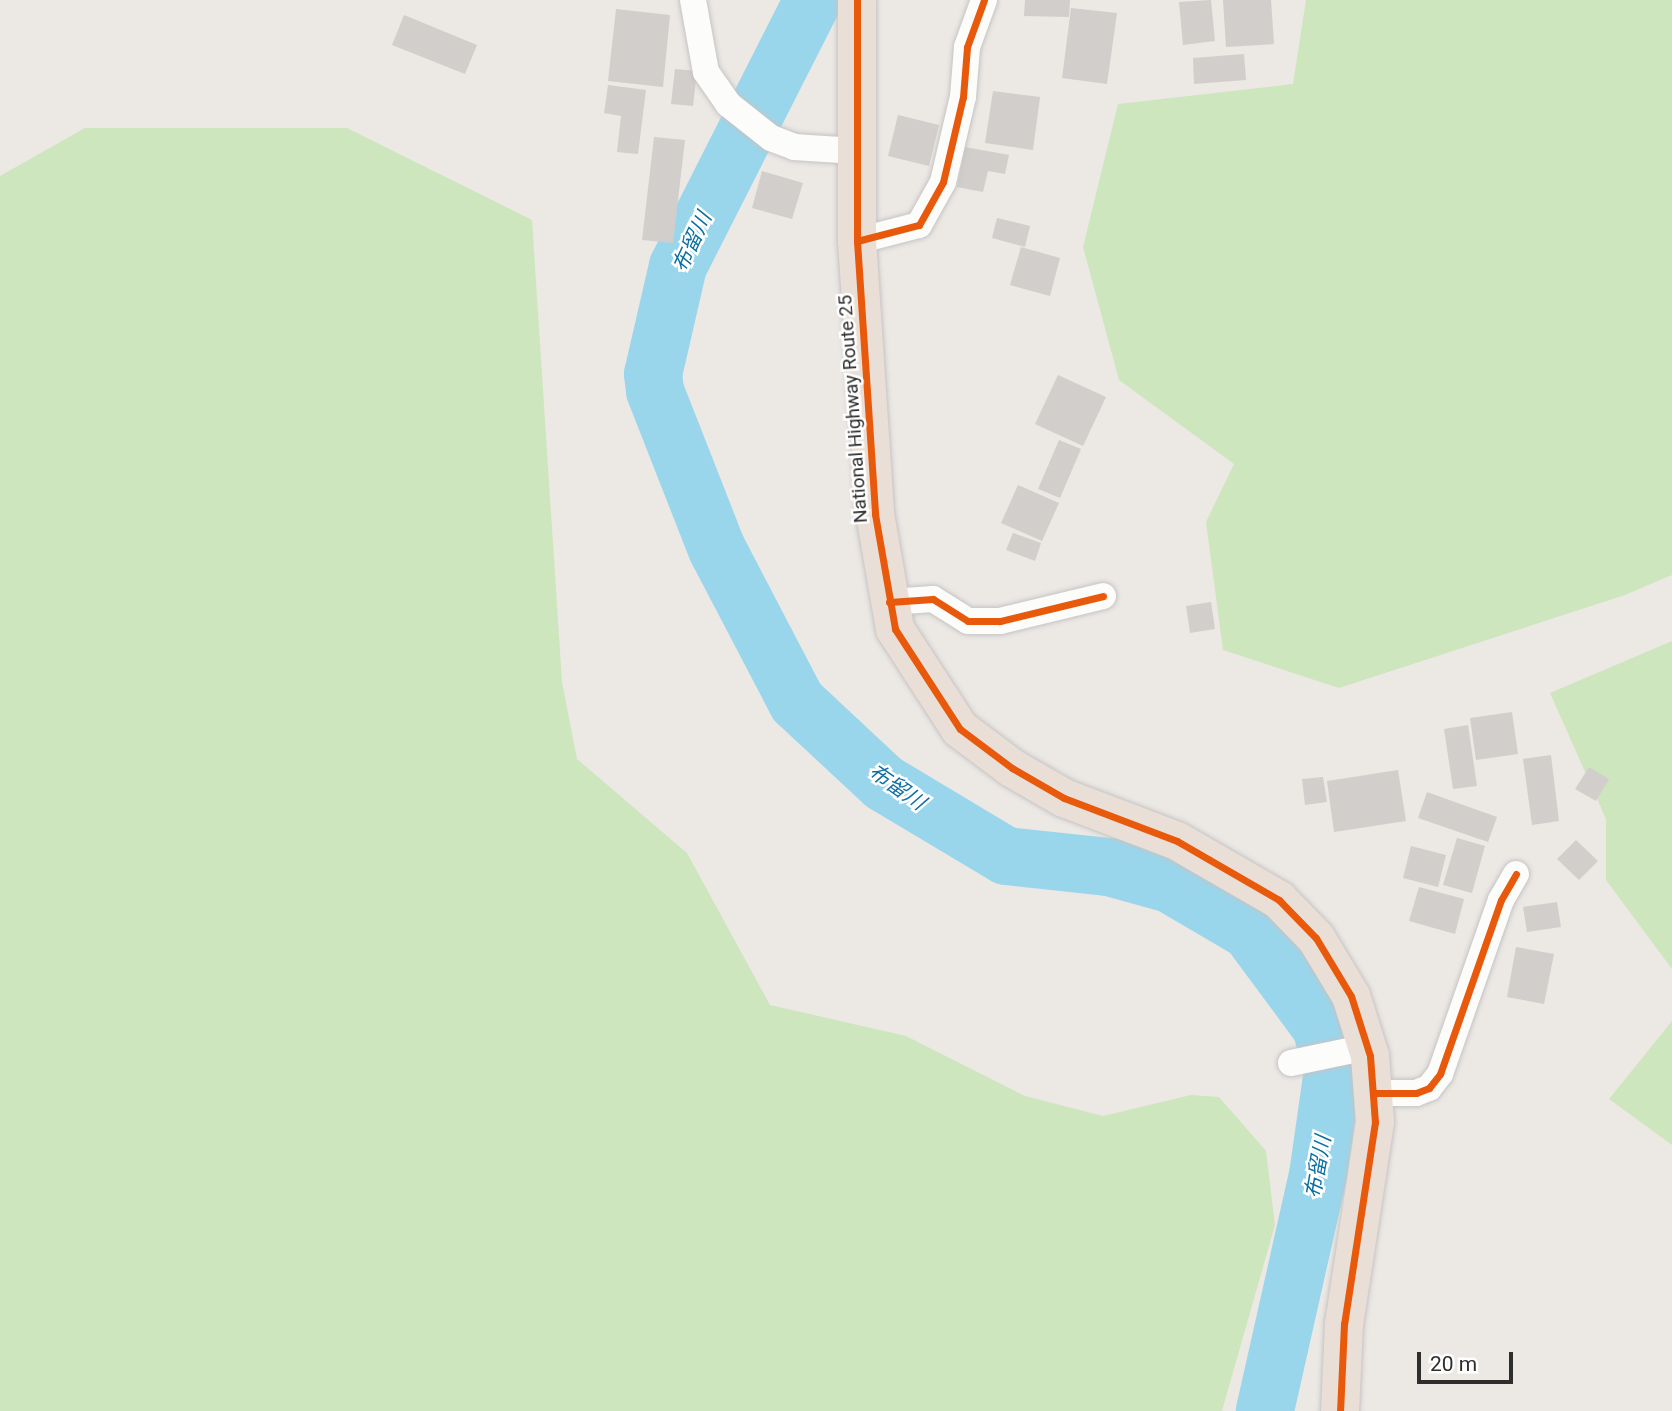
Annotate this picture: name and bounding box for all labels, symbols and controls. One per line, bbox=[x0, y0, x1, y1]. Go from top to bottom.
water label: 布留川 bbox=[667, 208, 717, 276]
street label: National Highway Route 25 bbox=[834, 294, 872, 524]
water label: 布留川 bbox=[864, 759, 930, 815]
water label: 布留川 bbox=[1300, 1134, 1336, 1200]
scale bar bbox=[1420, 1338, 1516, 1382]
text: 20 m bbox=[1430, 1352, 1477, 1376]

